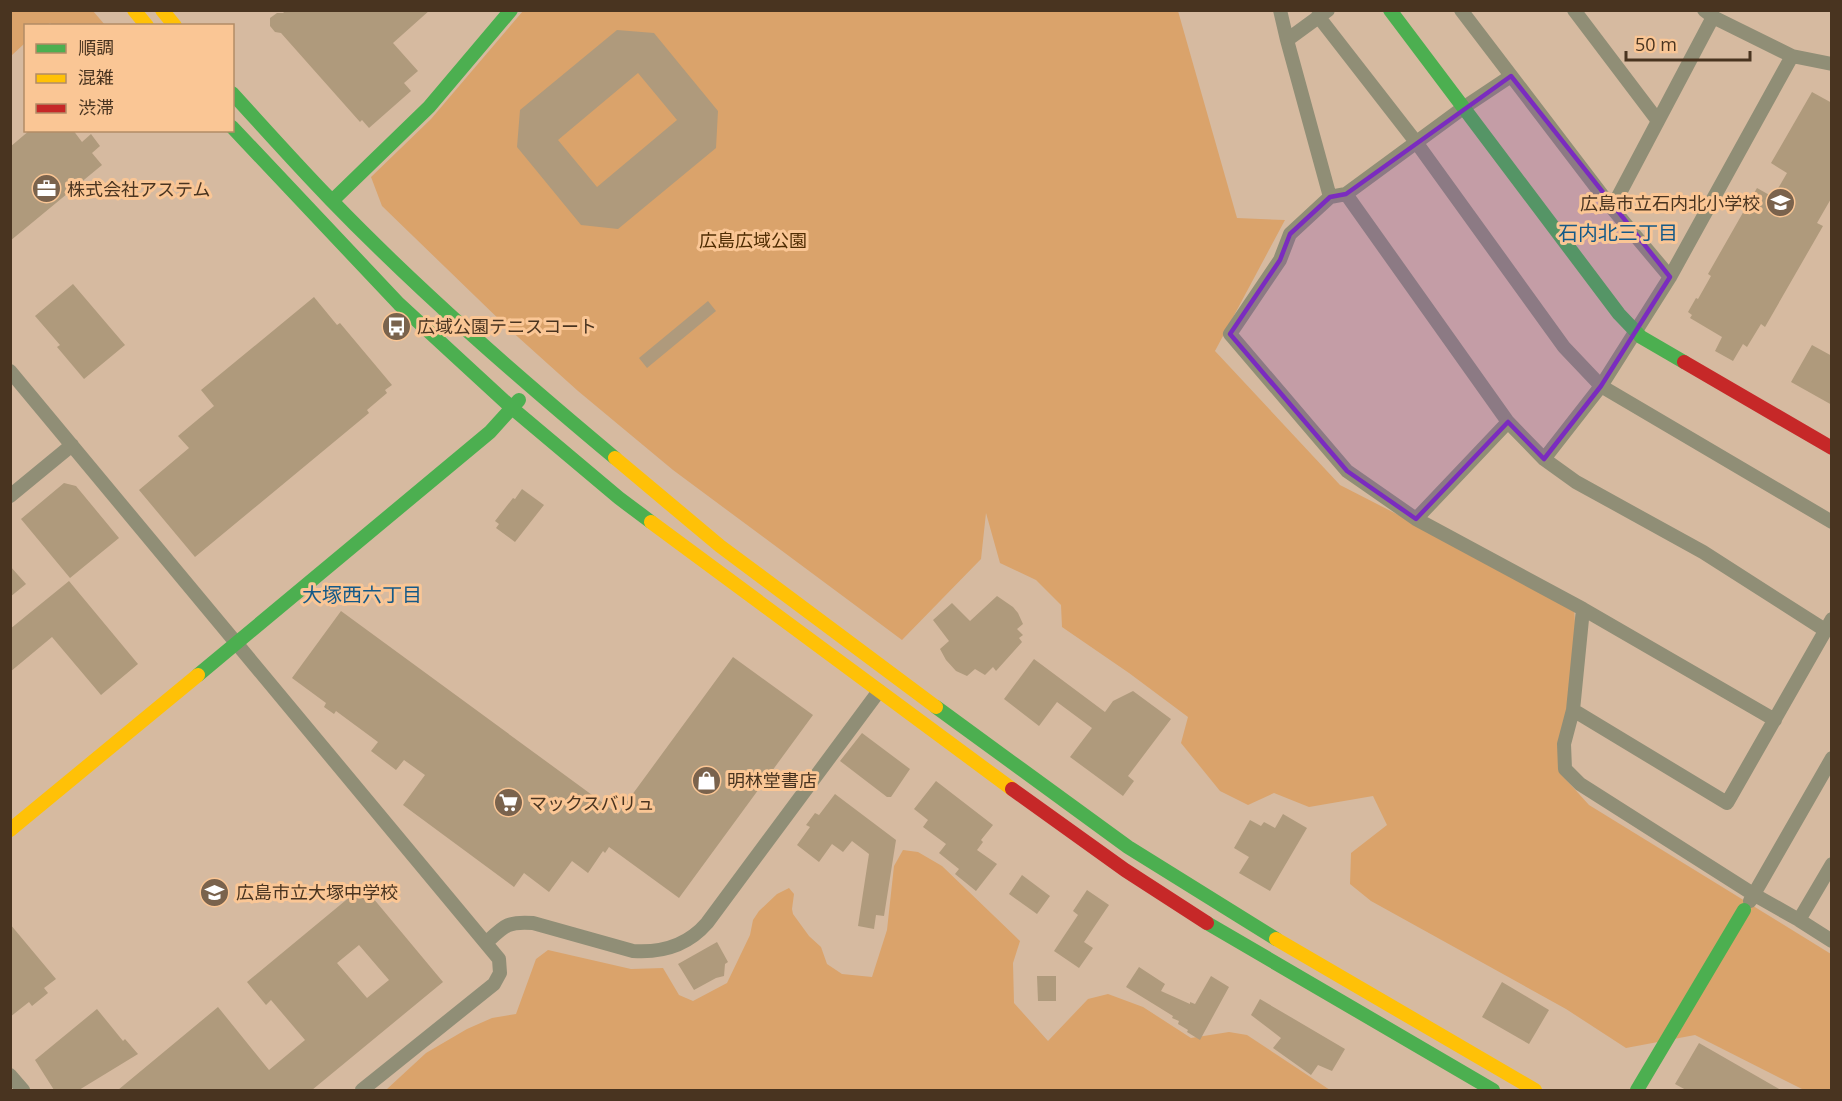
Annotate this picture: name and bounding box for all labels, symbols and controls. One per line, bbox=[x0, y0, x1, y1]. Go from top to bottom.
legend bbox=[24, 24, 234, 132]
scale bar bbox=[1626, 24, 1750, 62]
text: 50 m bbox=[1635, 32, 1677, 56]
text: 順調 bbox=[78, 35, 114, 59]
text: 混雑 bbox=[78, 65, 114, 89]
text: 渋滞 bbox=[78, 95, 114, 119]
office icon: 株式会社アステム bbox=[30, 173, 62, 205]
place label: 株式会社アステム bbox=[67, 177, 210, 201]
school or university icon: 広島市立石内北小学校 bbox=[1765, 187, 1797, 219]
place label: 広島市立石内北小学校 bbox=[1580, 191, 1760, 215]
district label: 石内北三丁目 bbox=[1558, 219, 1678, 246]
park label: 広島広域公園 bbox=[699, 228, 807, 252]
bus stop icon: 広域公園テニスコート bbox=[380, 310, 412, 342]
place label: 広域公園テニスコート bbox=[417, 314, 597, 338]
district label: 大塚西六丁目 bbox=[302, 581, 422, 608]
shop icon: 明林堂書店 bbox=[690, 764, 722, 796]
place label: 明林堂書店 bbox=[727, 768, 817, 792]
supermarket icon: マックスバリュ bbox=[492, 787, 524, 819]
place label: マックスバリュ bbox=[529, 791, 654, 815]
school or university icon: 広島市立大塚中学校 bbox=[199, 876, 231, 908]
place label: 広島市立大塚中学校 bbox=[236, 880, 398, 904]

